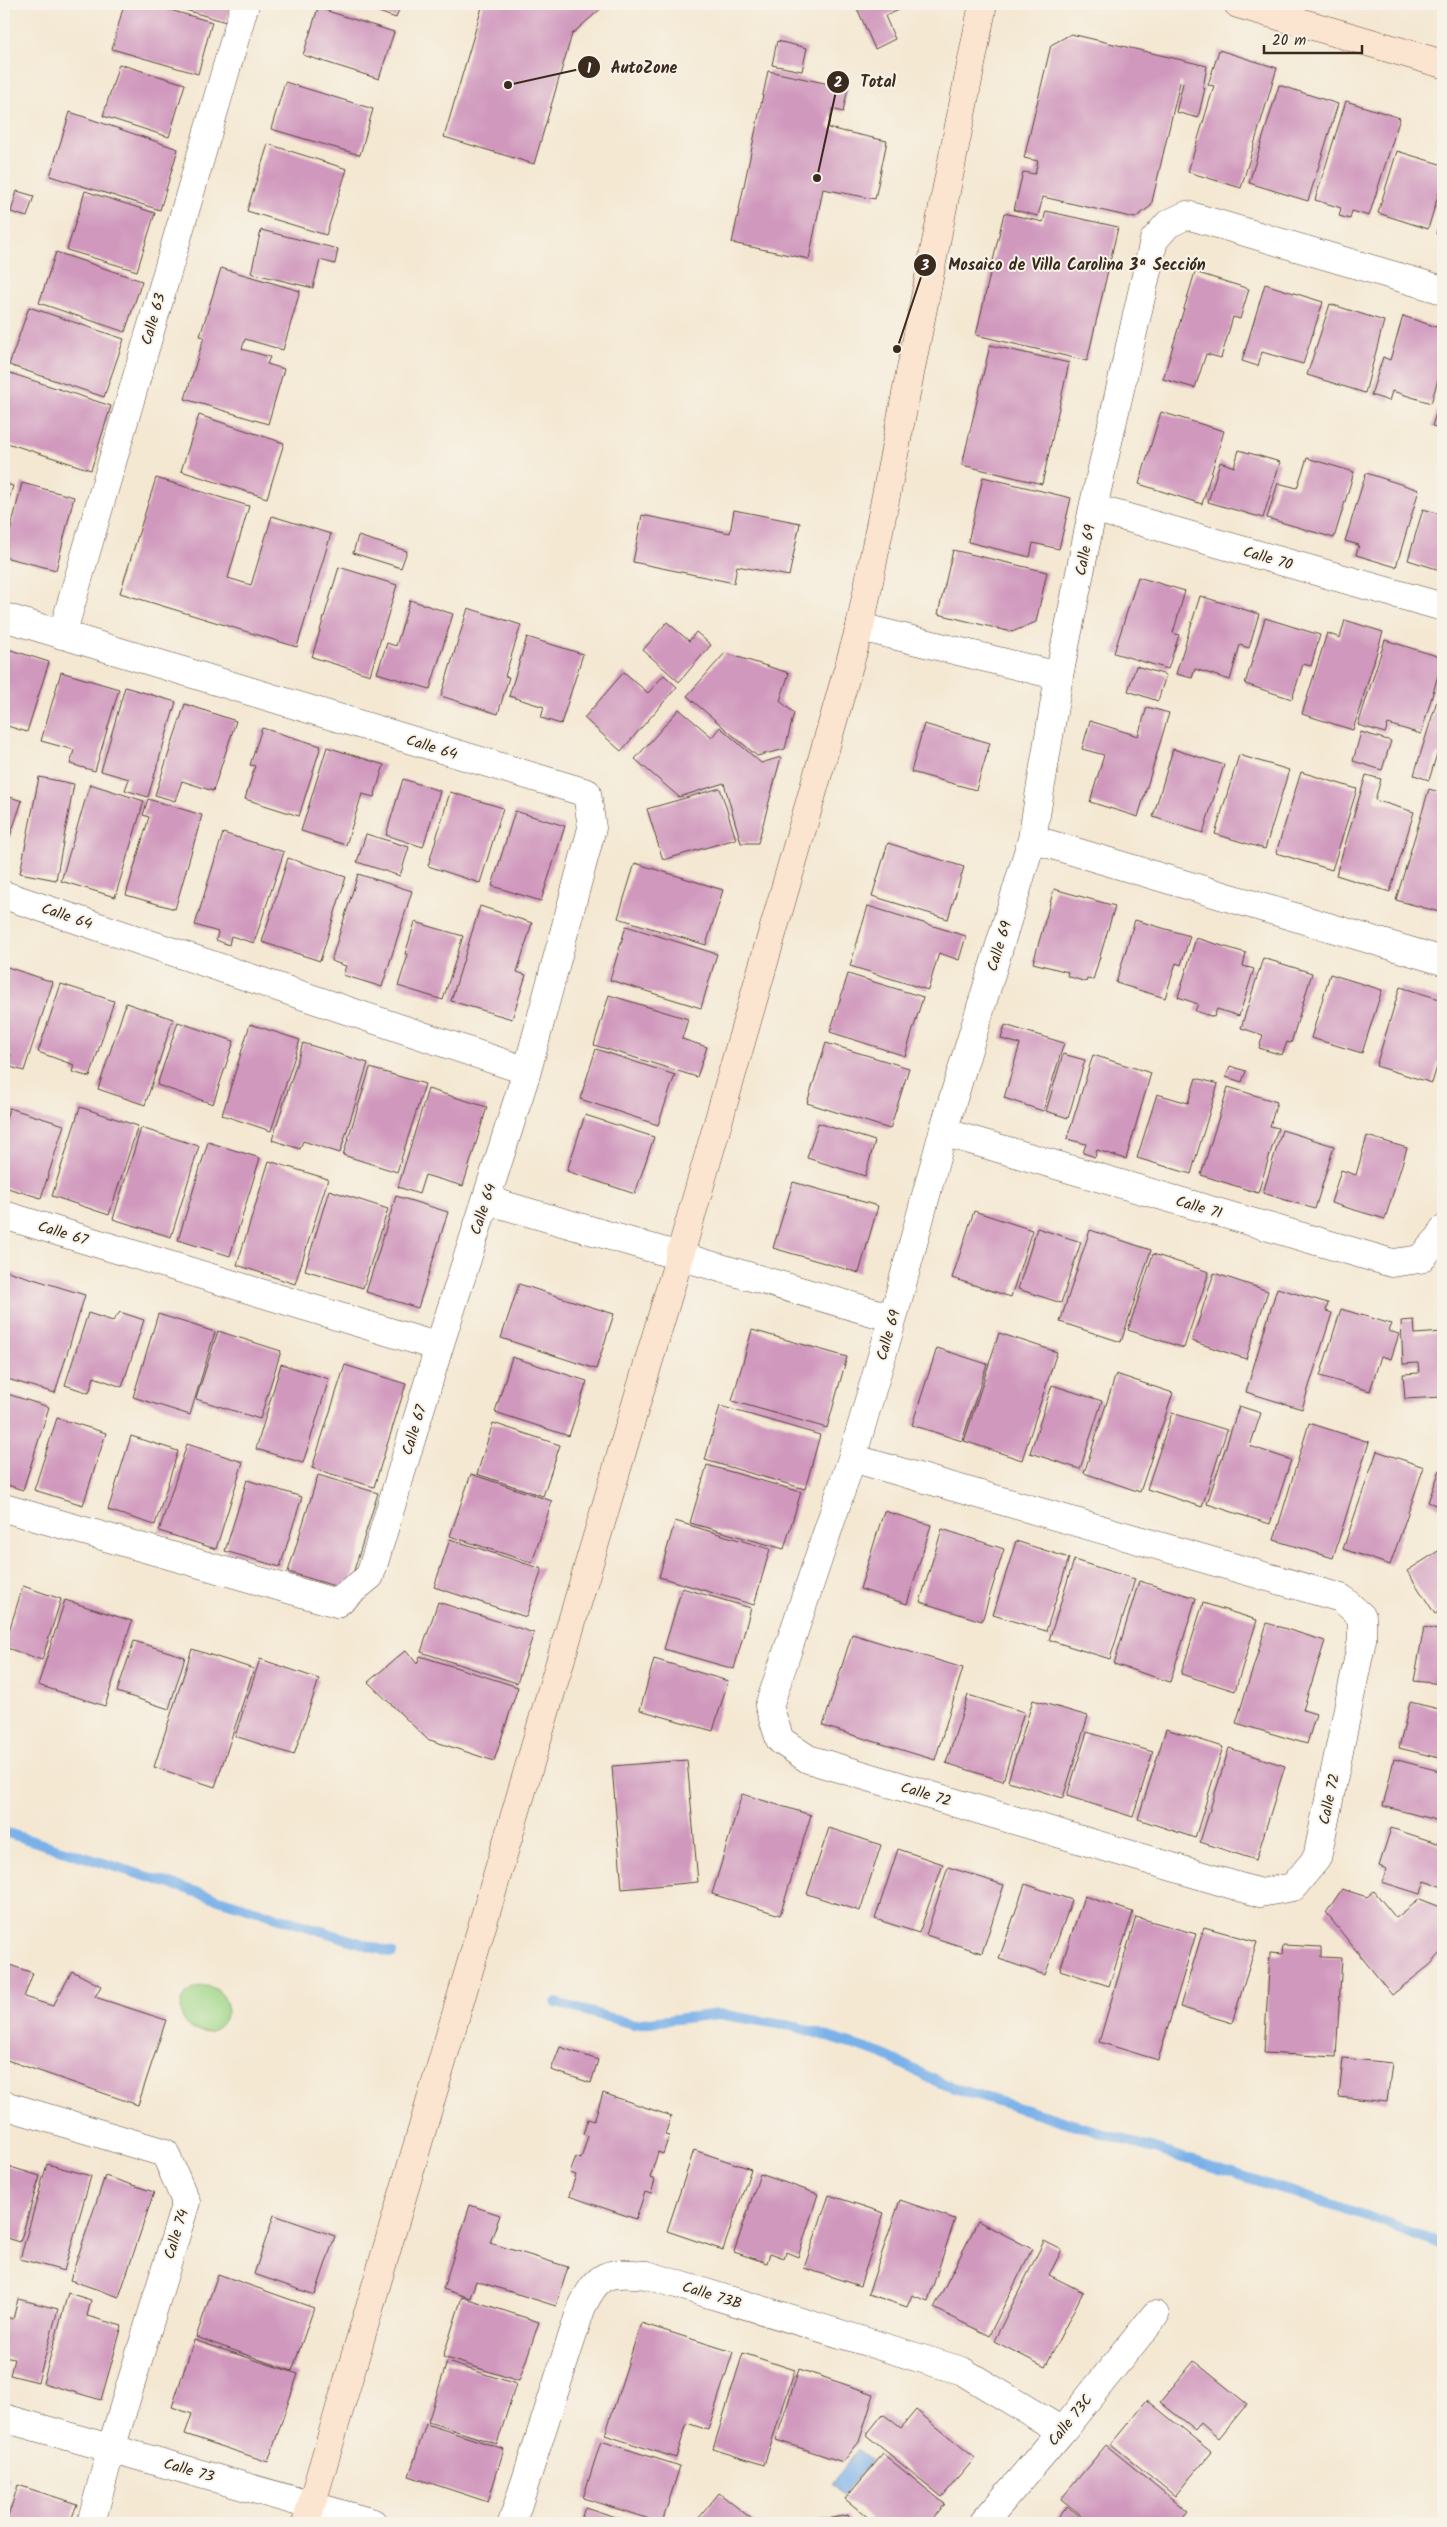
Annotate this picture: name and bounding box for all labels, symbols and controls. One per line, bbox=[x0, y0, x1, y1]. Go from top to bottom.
scale bar bbox=[1264, 22, 1362, 54]
text: 20 m bbox=[1272, 29, 1306, 53]
callout: AutoZone bbox=[576, 52, 688, 83]
text: AutoZone bbox=[611, 56, 678, 81]
text: 1 bbox=[587, 57, 592, 81]
callout: Total bbox=[825, 66, 906, 97]
text: Total bbox=[860, 70, 897, 95]
text: 2 bbox=[834, 71, 843, 95]
callout: Mosaico de Villa Carolina 3ª Sección bbox=[913, 249, 1215, 280]
text: Mosaico de Villa Carolina 3ª Sección bbox=[948, 253, 1206, 278]
text: 3 bbox=[920, 254, 929, 278]
street label: Calle 63 bbox=[135, 290, 173, 348]
street label: Calle 69 bbox=[1069, 522, 1103, 578]
street label: Calle 70 bbox=[1240, 540, 1296, 578]
street label: Calle 64 bbox=[403, 729, 460, 767]
street label: Calle 64 bbox=[38, 897, 96, 937]
street label: Calle 69 bbox=[981, 917, 1019, 975]
street label: Calle 64 bbox=[464, 1181, 504, 1238]
street label: Calle 71 bbox=[1172, 1190, 1225, 1226]
street label: Calle 67 bbox=[35, 1215, 92, 1253]
street label: Calle 69 bbox=[870, 1306, 908, 1363]
street label: Calle 67 bbox=[396, 1401, 434, 1458]
street label: Calle 72 bbox=[1313, 1771, 1347, 1827]
street label: Calle 72 bbox=[897, 1776, 954, 1814]
street label: Calle 74 bbox=[158, 2206, 196, 2262]
street label: Calle 73B bbox=[679, 2276, 744, 2316]
street label: Calle 73C bbox=[1042, 2390, 1099, 2452]
street label: Calle 73 bbox=[161, 2452, 217, 2490]

